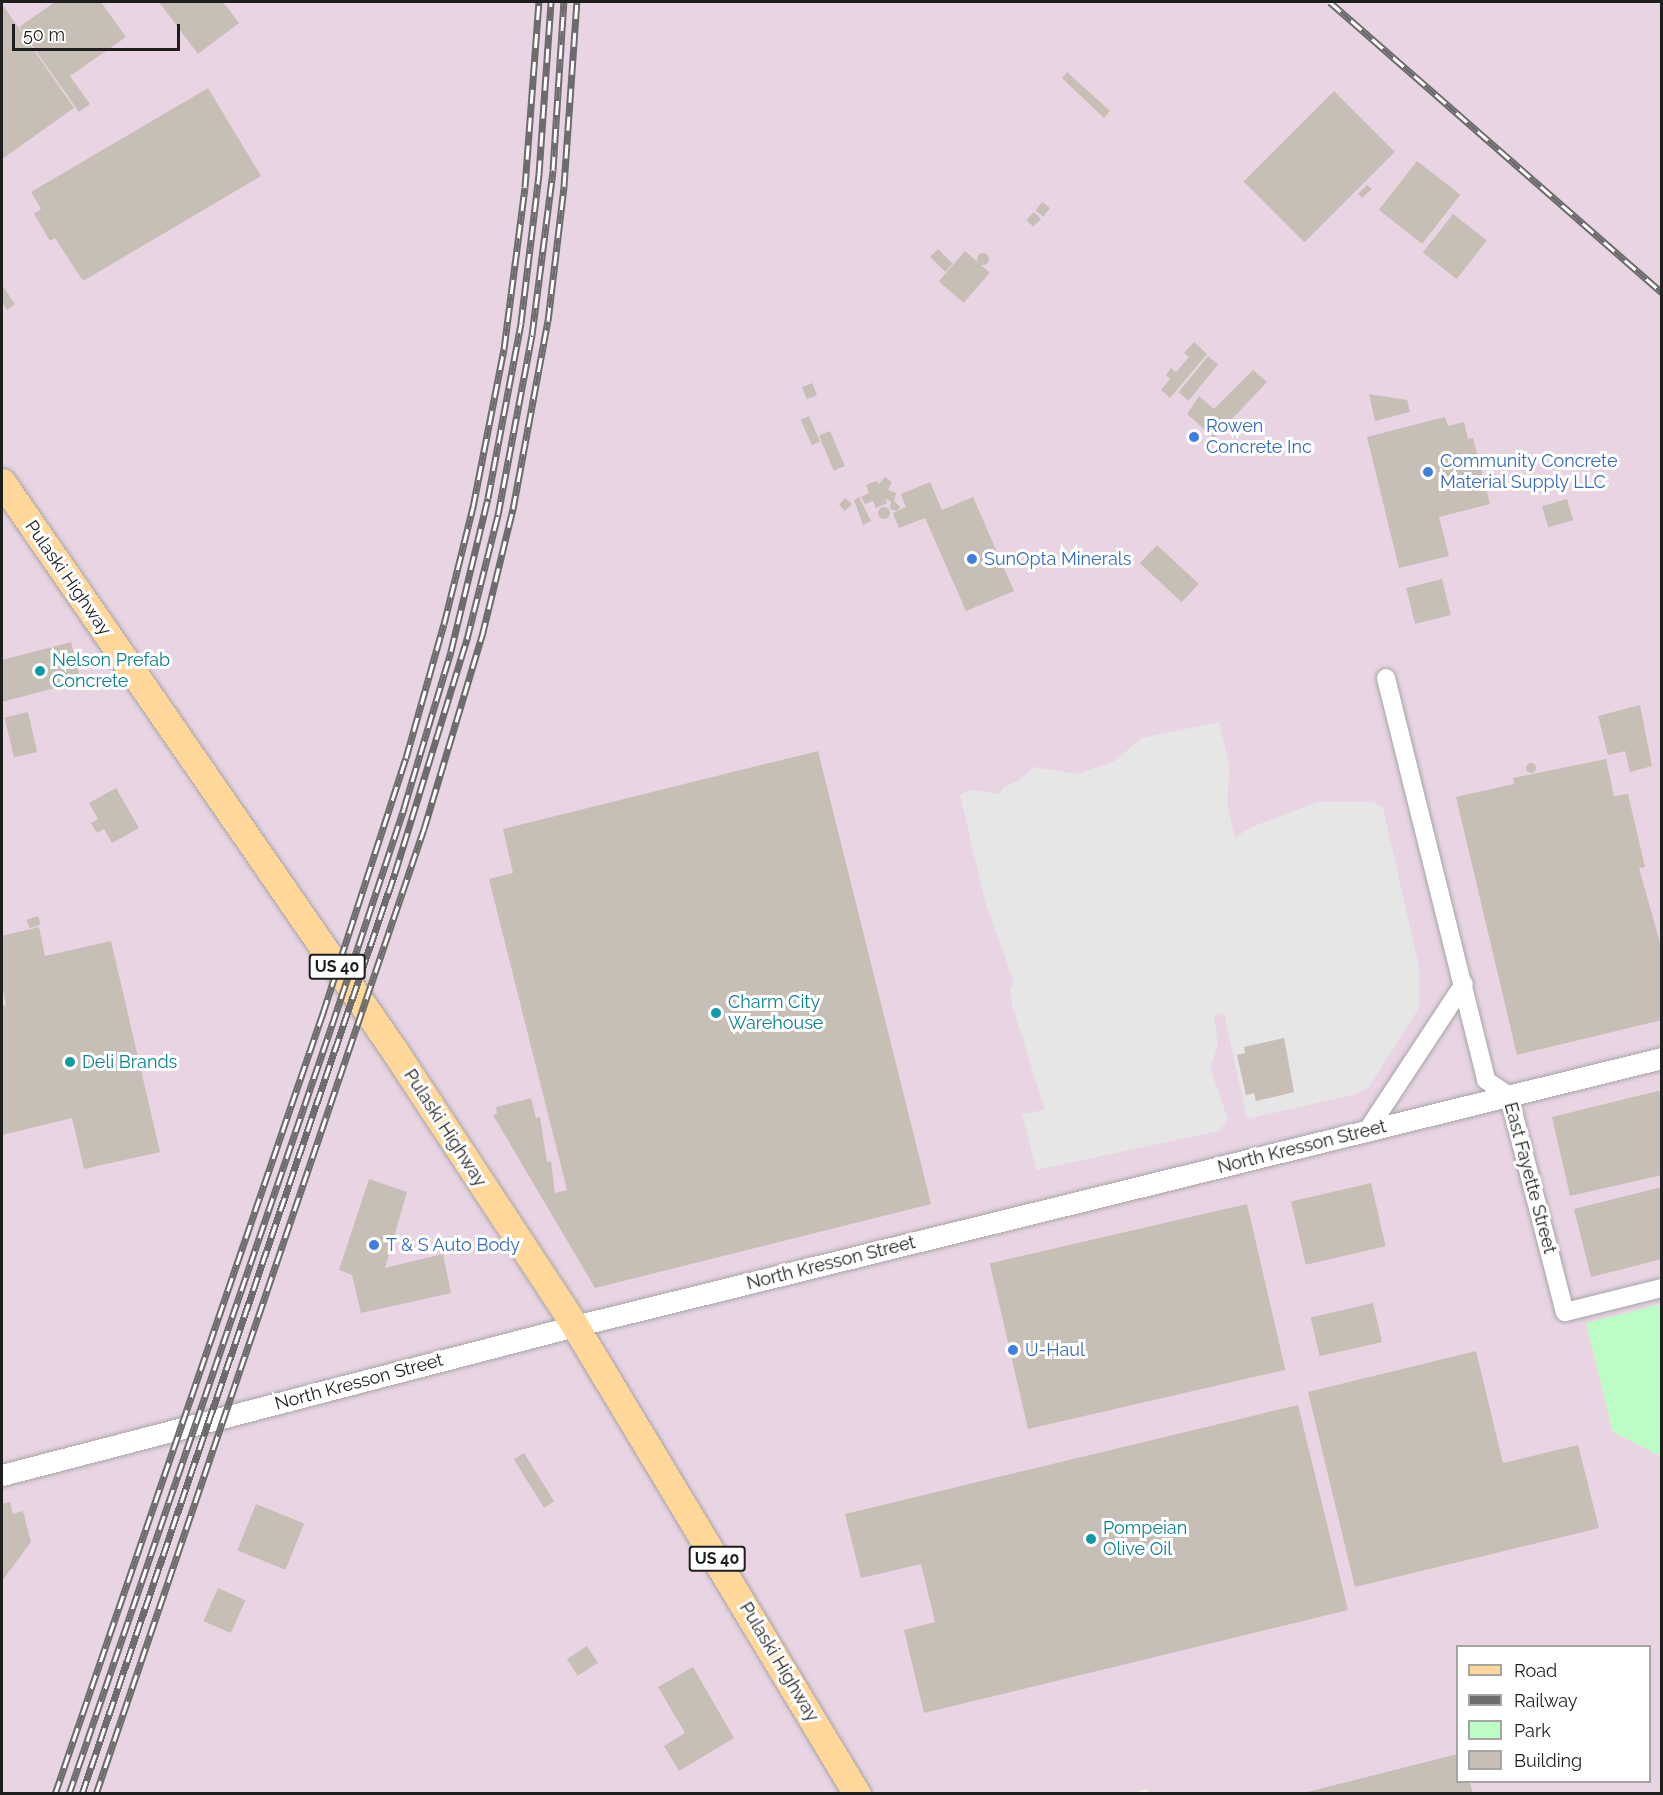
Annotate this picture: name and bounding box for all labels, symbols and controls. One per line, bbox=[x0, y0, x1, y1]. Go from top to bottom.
scale bar bbox=[15, 12, 183, 50]
text: 50 m bbox=[23, 24, 65, 45]
place label: Rowen Concrete Inc bbox=[1206, 416, 1312, 458]
marker: Rowen Concrete Inc bbox=[1187, 430, 1201, 444]
place label: Community Concrete Material Supply LLC bbox=[1440, 451, 1618, 494]
marker: Community Concrete Material Supply LLC bbox=[1421, 465, 1435, 479]
street label: Pulaski Highway bbox=[20, 516, 116, 640]
place label: SunOpta Minerals bbox=[984, 548, 1131, 570]
marker: SunOpta Minerals bbox=[965, 552, 979, 566]
place label: Nelson Prefab Concrete bbox=[52, 650, 170, 692]
marker: Nelson Prefab Concrete bbox=[33, 664, 47, 678]
road number: US 40 bbox=[308, 954, 366, 980]
place label: Charm City Warehouse bbox=[728, 992, 823, 1034]
marker: Charm City Warehouse bbox=[709, 1006, 723, 1020]
place label: Deli Brands bbox=[82, 1051, 177, 1073]
marker: Deli Brands bbox=[63, 1055, 77, 1069]
street label: Pulaski Highway bbox=[399, 1065, 491, 1191]
street label: East Fayette Street bbox=[1499, 1100, 1561, 1256]
street label: North Kresson Street bbox=[1215, 1116, 1389, 1178]
street label: North Kresson Street bbox=[744, 1232, 918, 1294]
place label: T & S Auto Body bbox=[386, 1234, 521, 1256]
marker: T & S Auto Body bbox=[367, 1238, 381, 1252]
place label: U-Haul bbox=[1025, 1339, 1085, 1361]
marker: U-Haul bbox=[1006, 1343, 1020, 1357]
street label: North Kresson Street bbox=[273, 1349, 445, 1415]
place label: Pompeian Olive Oil bbox=[1103, 1518, 1187, 1561]
marker: Pompeian Olive Oil bbox=[1084, 1532, 1098, 1546]
road number: US 40 bbox=[688, 1546, 746, 1572]
street label: Pulaski Highway bbox=[735, 1598, 823, 1726]
legend bbox=[1456, 1645, 1651, 1783]
text: Road bbox=[1514, 1660, 1557, 1681]
text: Railway bbox=[1514, 1690, 1578, 1711]
text: Park bbox=[1514, 1720, 1551, 1741]
text: Building bbox=[1514, 1750, 1582, 1771]

